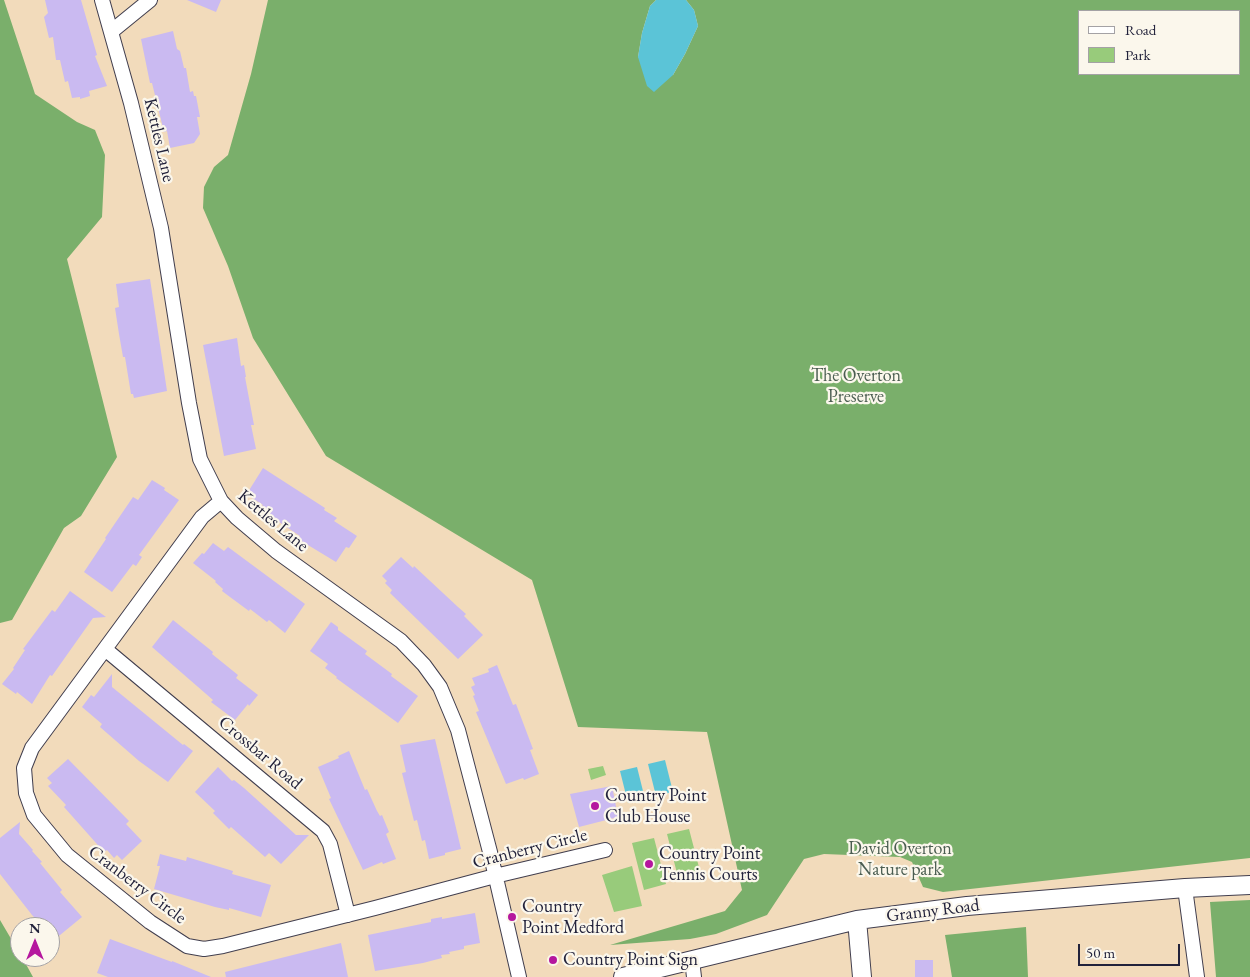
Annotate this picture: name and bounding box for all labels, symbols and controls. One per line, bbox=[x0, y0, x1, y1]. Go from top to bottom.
legend bbox=[1078, 10, 1240, 75]
text: Road bbox=[1125, 20, 1156, 39]
text: Park bbox=[1125, 45, 1151, 64]
street label: Kettles Lane bbox=[139, 96, 179, 184]
park label: The Overton Preserve bbox=[811, 365, 901, 408]
street label: Kettles Lane bbox=[233, 485, 313, 557]
street label: Crossbar Road bbox=[214, 712, 306, 794]
place label: Country Point Club House bbox=[605, 785, 706, 828]
marker: Country Point Club House bbox=[589, 800, 601, 812]
street label: Cranberry Circle bbox=[471, 824, 589, 874]
park label: David Overton Nature park bbox=[848, 838, 952, 881]
street label: Cranberry Circle bbox=[84, 841, 190, 929]
place label: Country Point Tennis Courts bbox=[659, 843, 760, 886]
marker: Country Point Tennis Courts bbox=[643, 858, 655, 870]
street label: Granny Road bbox=[885, 895, 981, 927]
place label: Country Point Medford bbox=[522, 896, 624, 939]
marker: Country Point Medford bbox=[506, 911, 518, 923]
north arrow bbox=[10, 917, 60, 967]
text: N bbox=[29, 919, 41, 937]
scale bar bbox=[1080, 934, 1182, 966]
text: 50 m bbox=[1086, 943, 1115, 962]
place label: Country Point Sign bbox=[563, 949, 698, 971]
marker: Country Point Sign bbox=[547, 954, 559, 966]

